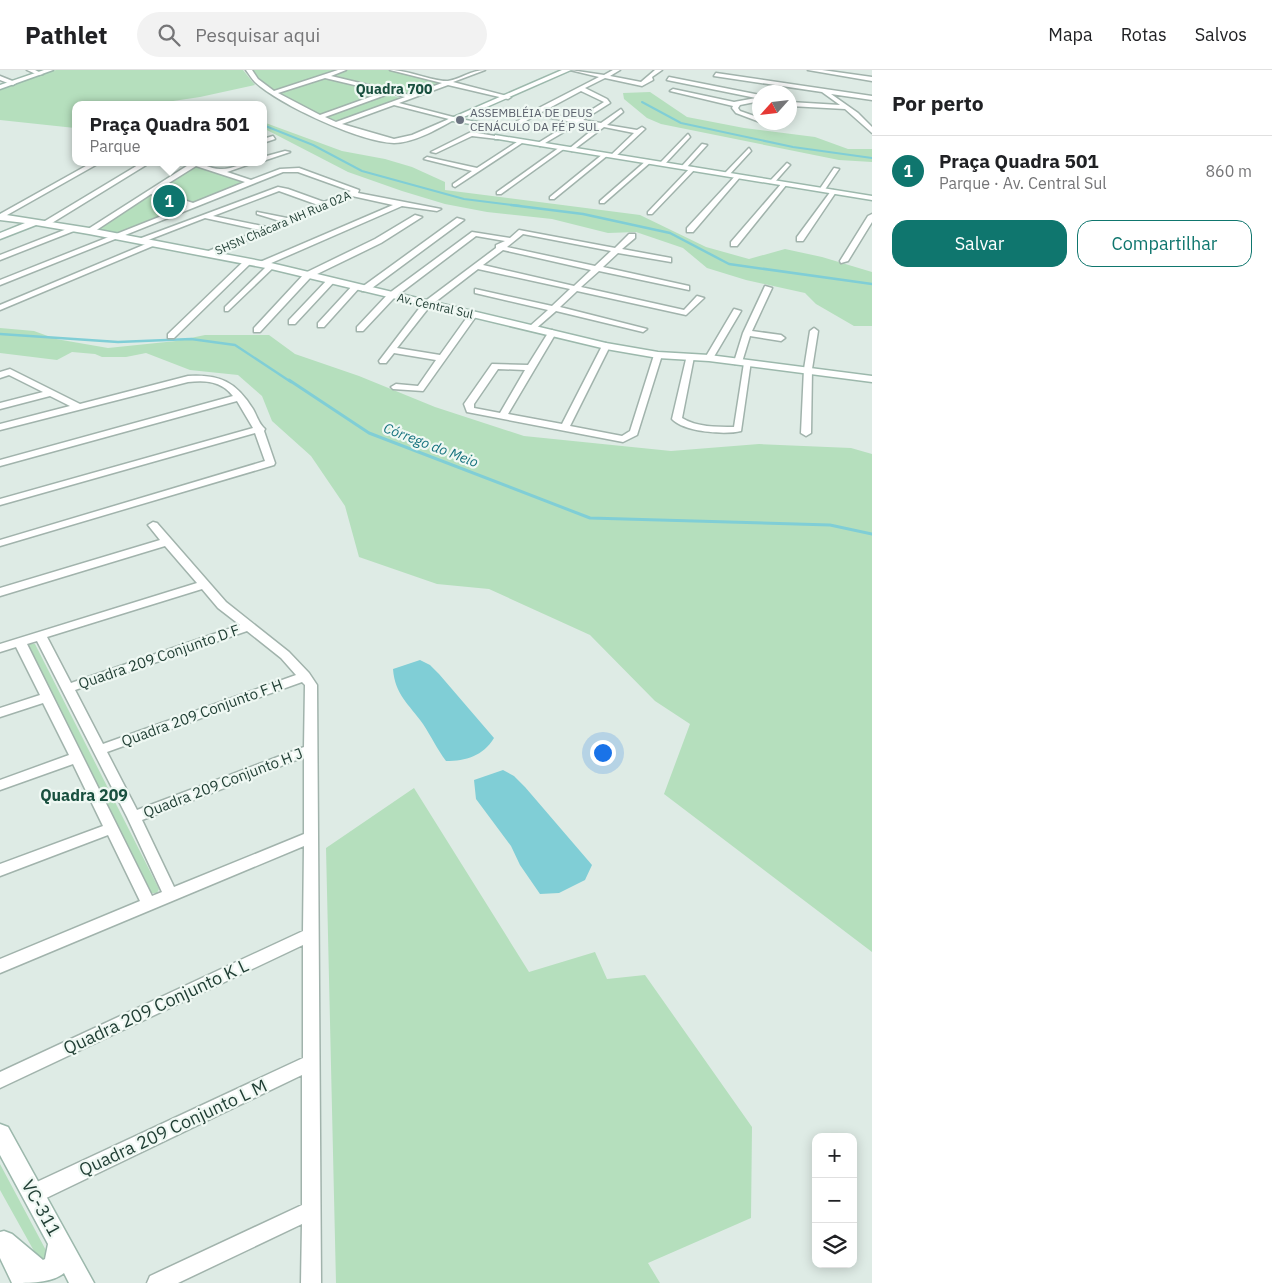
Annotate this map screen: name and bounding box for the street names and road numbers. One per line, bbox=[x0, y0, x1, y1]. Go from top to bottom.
street label: SHSN Chácara NH Rua 02A bbox=[213, 187, 353, 258]
street label: Av. Central Sul bbox=[395, 289, 475, 322]
street label: Quadra 209 Conjunto D F bbox=[76, 620, 242, 693]
street label: Quadra 209 Conjunto F H bbox=[119, 675, 285, 751]
street label: Quadra 209 Conjunto H J bbox=[140, 743, 305, 822]
street label: Quadra 209 Conjunto K L bbox=[60, 953, 252, 1060]
street label: Quadra 209 Conjunto L M bbox=[75, 1074, 271, 1181]
street label: VC-311 bbox=[17, 1175, 66, 1240]

